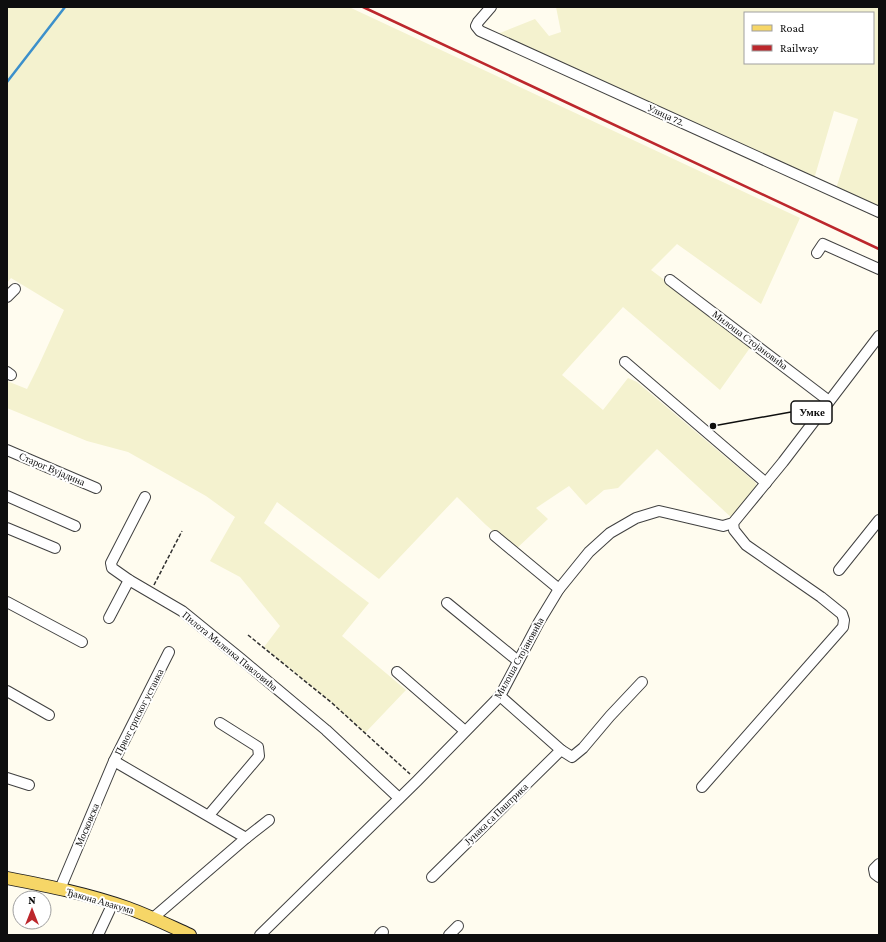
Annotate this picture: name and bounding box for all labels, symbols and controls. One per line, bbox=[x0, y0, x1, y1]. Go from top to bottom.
legend bbox=[744, 12, 874, 64]
text: Road bbox=[780, 21, 805, 35]
text: Railway bbox=[780, 41, 819, 55]
street label: Улица 72. bbox=[646, 102, 686, 128]
street label: Милоша Стојановића bbox=[710, 308, 790, 372]
callout: Умке bbox=[791, 401, 832, 424]
text: Умке bbox=[799, 406, 825, 418]
street label: Старог Вујадина bbox=[17, 450, 87, 488]
street label: Пилота Миленка Павловића bbox=[180, 609, 280, 693]
street label: Милоша Стојановића bbox=[492, 615, 546, 701]
street label: Првог српског устанка bbox=[112, 667, 166, 757]
street label: Јунака са Паштрика bbox=[462, 781, 530, 847]
street label: Московска bbox=[73, 801, 101, 848]
street label: Ђакона Авакума bbox=[65, 886, 135, 916]
north arrow bbox=[12, 890, 52, 930]
text: N bbox=[28, 894, 36, 906]

